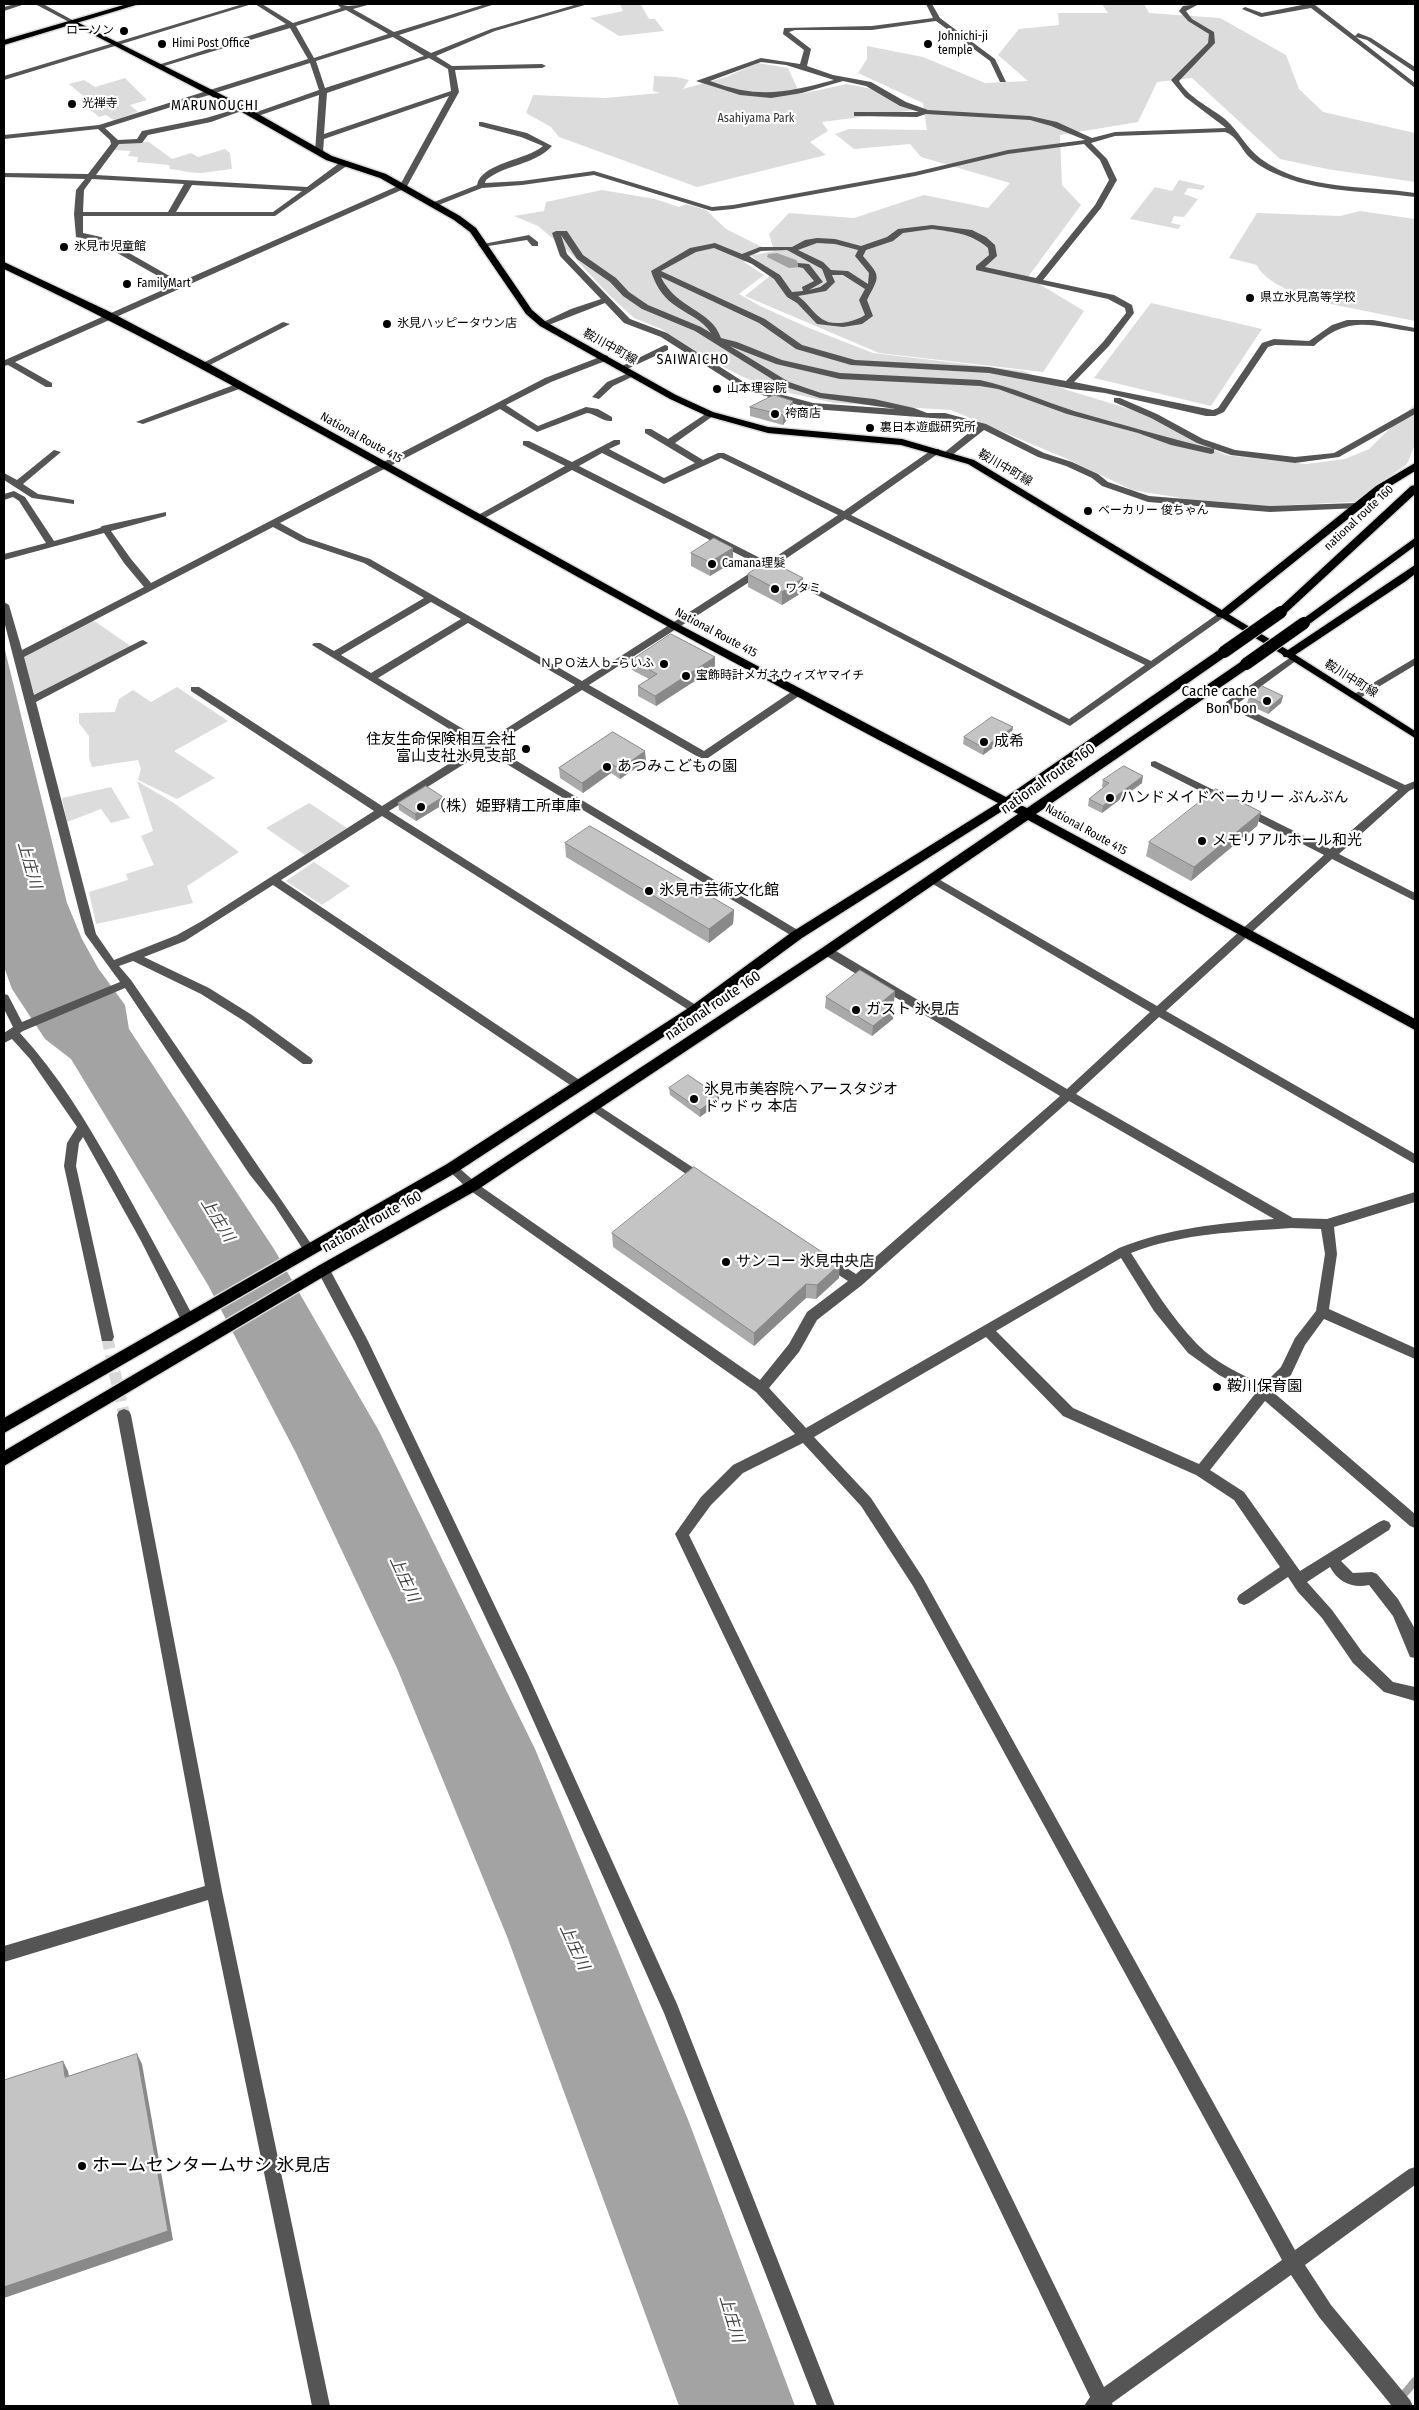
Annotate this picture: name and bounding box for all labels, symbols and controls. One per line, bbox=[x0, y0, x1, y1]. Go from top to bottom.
place label: ローソン bbox=[66, 24, 114, 38]
marker: ローソン bbox=[118, 25, 130, 37]
place label: Johnichi-ji temple bbox=[938, 30, 988, 58]
place label: Himi Post Office bbox=[172, 37, 250, 51]
marker: Himi Post Office bbox=[156, 38, 168, 50]
marker: Johnichi-ji temple bbox=[922, 38, 934, 50]
place label: 光禅寺 bbox=[82, 97, 118, 111]
marker: 光禅寺 bbox=[66, 98, 78, 110]
district label: MARUNOUCHI bbox=[170, 98, 260, 114]
park label: Asahiyama Park bbox=[718, 112, 794, 126]
place label: 氷見市児童館 bbox=[74, 240, 146, 254]
marker: 氷見市児童館 bbox=[58, 241, 70, 253]
place label: FamilyMart bbox=[137, 277, 191, 291]
marker: FamilyMart bbox=[121, 278, 133, 290]
place label: 県立氷見高等学校 bbox=[1260, 291, 1356, 305]
marker: 県立氷見高等学校 bbox=[1244, 292, 1256, 304]
place label: 氷見ハッピータウン店 bbox=[397, 317, 517, 331]
marker: 氷見ハッピータウン店 bbox=[381, 318, 393, 330]
street label: 鞍川中町線 bbox=[580, 326, 640, 368]
district label: SAIWAICHO bbox=[655, 352, 731, 368]
place label: 山本理容院 bbox=[727, 382, 787, 396]
marker: 山本理容院 bbox=[711, 383, 723, 395]
place label: 袴商店 bbox=[785, 407, 821, 421]
marker: 袴商店 bbox=[769, 408, 781, 420]
street label: National Route 415 bbox=[318, 410, 404, 466]
place label: 裏日本遊戯研究所 bbox=[880, 421, 976, 435]
marker: 裏日本遊戯研究所 bbox=[864, 422, 876, 434]
street label: 鞍川中町線 bbox=[975, 447, 1035, 489]
street label: national route 160 bbox=[1321, 482, 1397, 554]
place label: ベーカリー 俊ちゃん bbox=[1098, 504, 1209, 518]
marker: ベーカリー 俊ちゃん bbox=[1082, 505, 1094, 517]
place label: Camana理髮 bbox=[722, 557, 785, 571]
marker: Camana理髮 bbox=[706, 558, 718, 570]
place label: ワタミ bbox=[785, 582, 821, 596]
marker: ワタミ bbox=[769, 583, 781, 595]
street label: National Route 415 bbox=[672, 605, 760, 661]
place label: ＮＰＯ法人ｂ―らいふ bbox=[540, 657, 654, 671]
street label: 鞍川中町線 bbox=[1322, 657, 1380, 701]
marker: ＮＰＯ法人ｂ―らいふ bbox=[658, 658, 670, 670]
place label: 宝飾時計メガネウィズヤマイチ bbox=[696, 669, 864, 683]
marker: 宝飾時計メガネウィズヤマイチ bbox=[680, 670, 692, 682]
place label: Cache cache Bon bon bbox=[1182, 683, 1257, 718]
marker: Cache cache Bon bon bbox=[1261, 695, 1273, 707]
place label: 住友生命保険相互会社 富山支社氷見支部 bbox=[366, 731, 516, 766]
place label: 成希 bbox=[994, 733, 1024, 751]
marker: 成希 bbox=[978, 736, 990, 748]
street label: national route 160 bbox=[997, 740, 1099, 818]
marker: 住友生命保険相互会社 富山支社氷見支部 bbox=[520, 743, 532, 755]
place label: あつみこどもの園 bbox=[617, 758, 737, 776]
marker: あつみこどもの園 bbox=[601, 761, 613, 773]
place label: ハンドメイドベーカリー ぶんぶん bbox=[1120, 789, 1349, 807]
marker: ハンドメイドベーカリー ぶんぶん bbox=[1104, 792, 1116, 804]
place label: （株）姫野精工所車庫 bbox=[431, 798, 581, 816]
marker: （株）姫野精工所車庫 bbox=[415, 801, 427, 813]
street label: National Route 415 bbox=[1043, 802, 1129, 858]
place label: メモリアルホール和光 bbox=[1212, 832, 1362, 850]
marker: メモリアルホール和光 bbox=[1196, 835, 1208, 847]
water label: 上庄川 bbox=[13, 839, 45, 891]
place label: 氷見市芸術文化館 bbox=[659, 882, 779, 900]
marker: 氷見市芸術文化館 bbox=[643, 885, 655, 897]
street label: national route 160 bbox=[662, 967, 764, 1045]
place label: ガスト 氷見店 bbox=[866, 1001, 960, 1019]
marker: ガスト 氷見店 bbox=[850, 1004, 862, 1016]
place label: 氷見市美容院ヘアースタジオ ドゥドゥ 本店 bbox=[704, 1081, 898, 1116]
marker: 氷見市美容院ヘアースタジオ ドゥドゥ 本店 bbox=[688, 1093, 700, 1105]
street label: national route 160 bbox=[319, 1187, 425, 1257]
water label: 上庄川 bbox=[196, 1195, 238, 1245]
place label: サンコー 氷見中央店 bbox=[736, 1253, 875, 1271]
marker: サンコー 氷見中央店 bbox=[720, 1256, 732, 1268]
place label: 鞍川保育園 bbox=[1227, 1378, 1302, 1396]
marker: 鞍川保育園 bbox=[1211, 1381, 1223, 1393]
water label: 上庄川 bbox=[385, 1553, 423, 1605]
water label: 上庄川 bbox=[555, 1921, 593, 1973]
place label: ホームセンタームサシ 氷見店 bbox=[92, 2155, 330, 2177]
marker: ホームセンタームサシ 氷見店 bbox=[76, 2160, 88, 2172]
water label: 上庄川 bbox=[715, 2293, 747, 2345]

